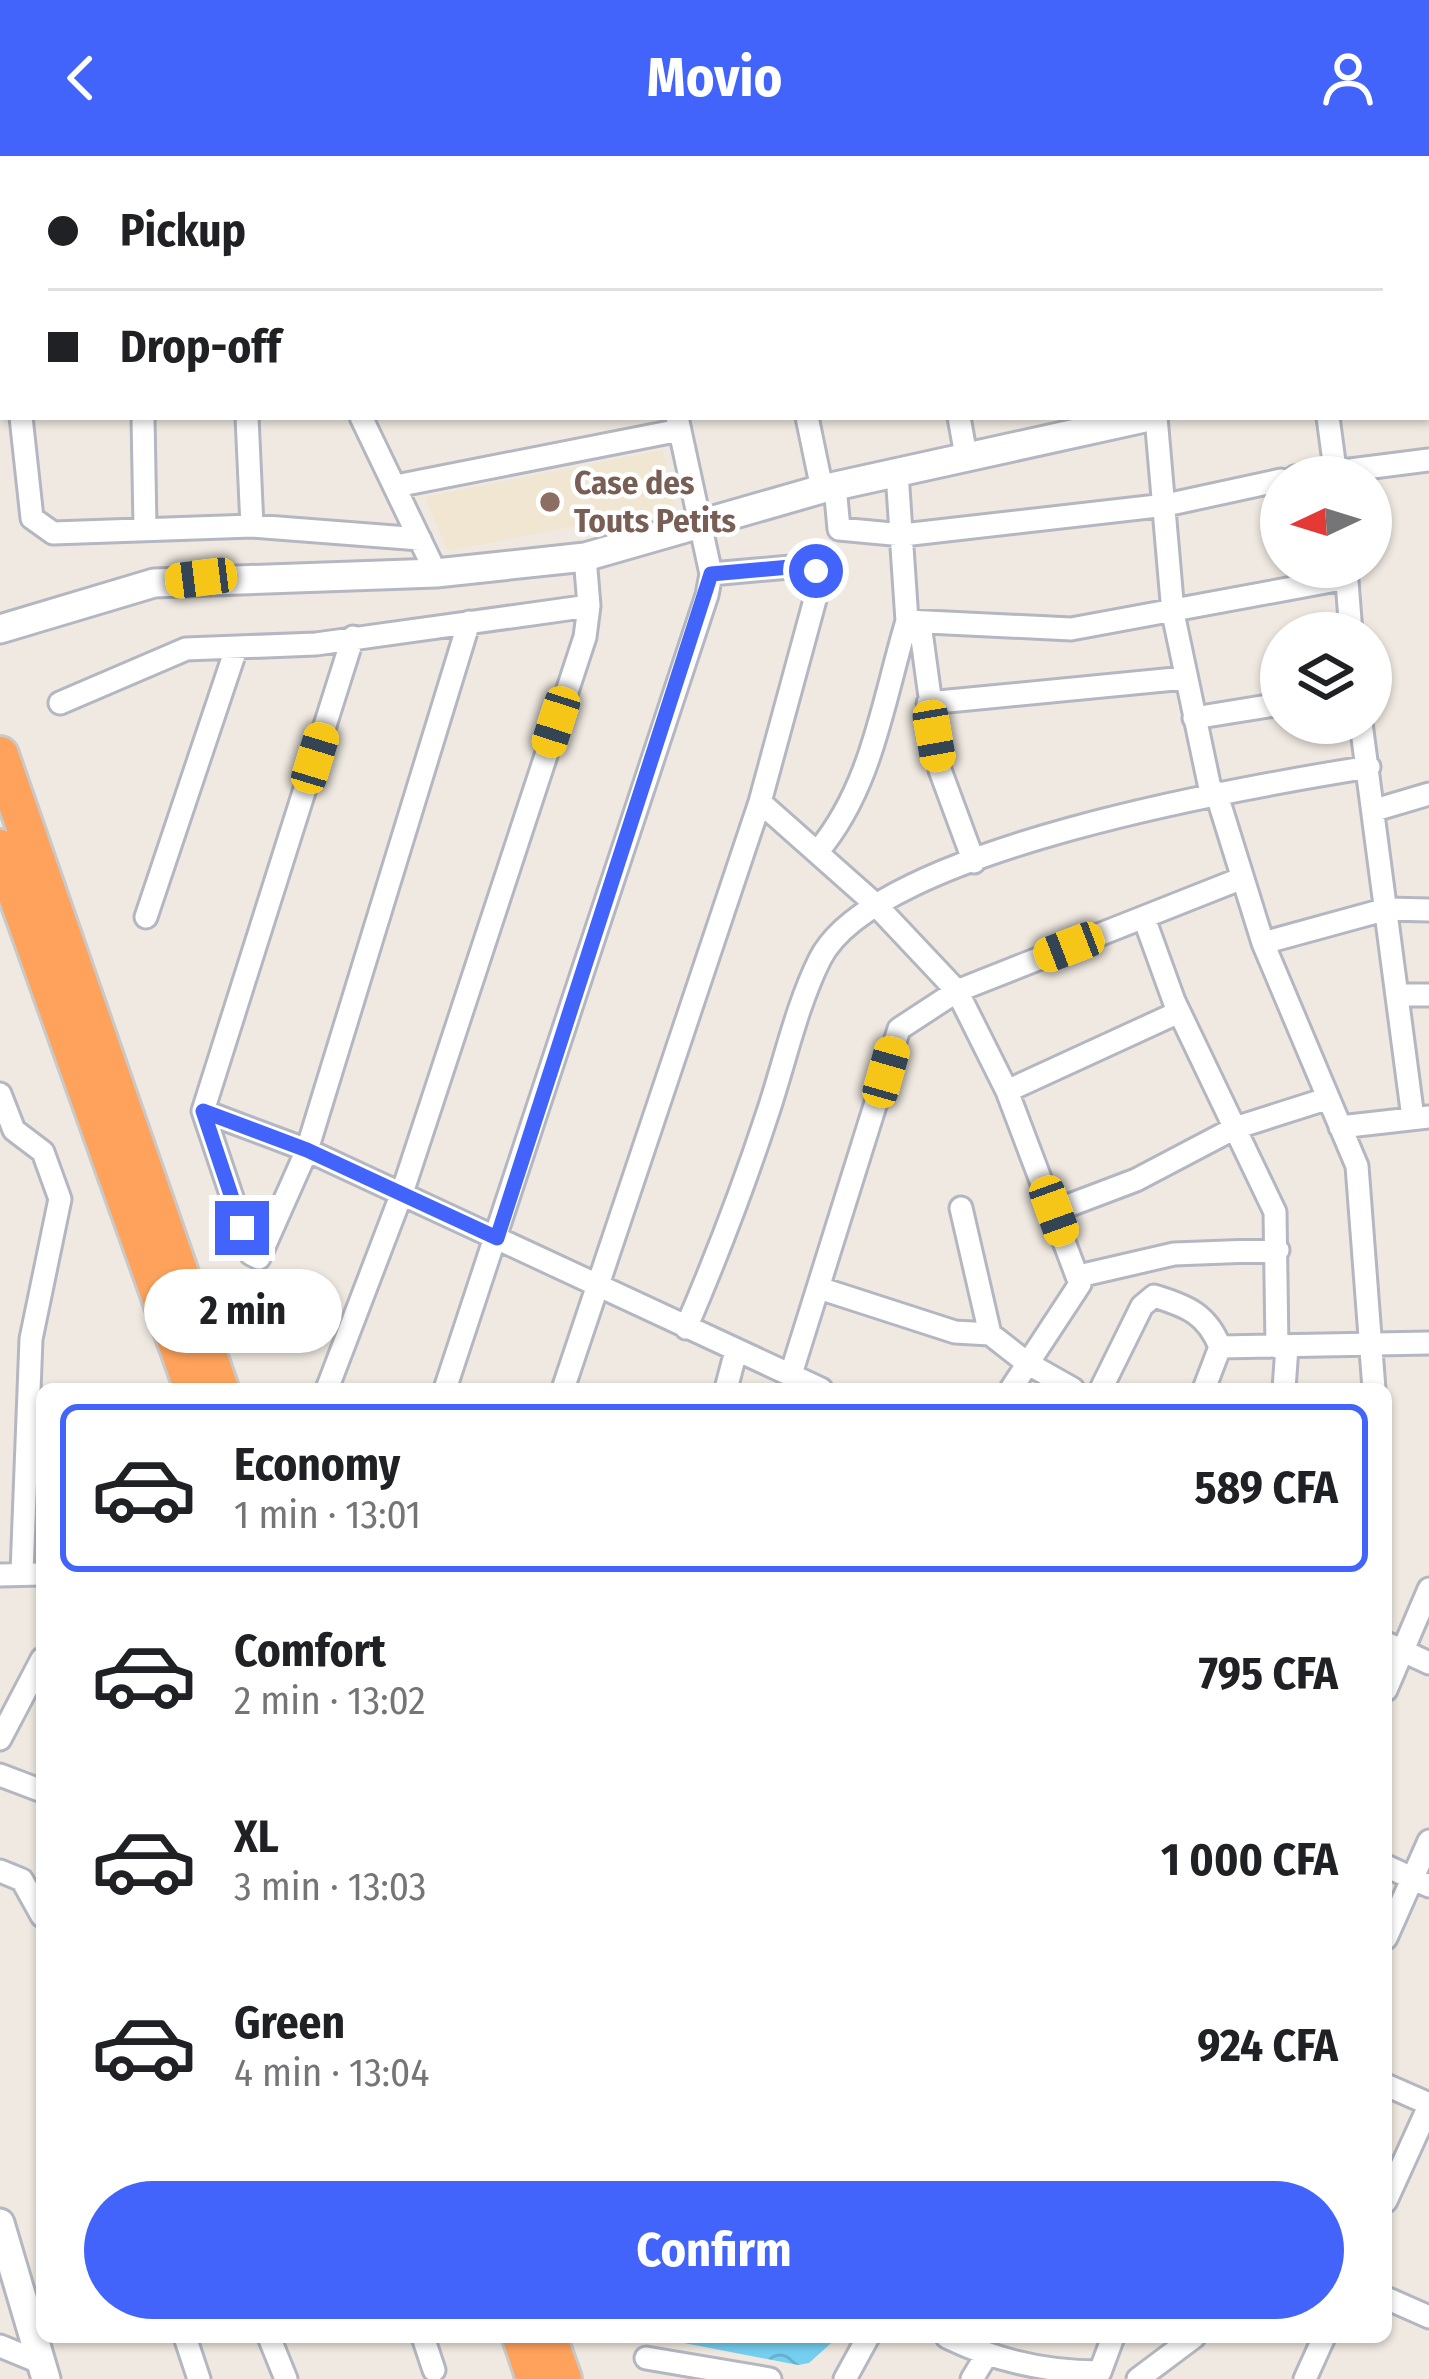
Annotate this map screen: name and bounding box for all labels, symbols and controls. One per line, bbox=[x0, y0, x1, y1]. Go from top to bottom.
icon: back bbox=[48, 45, 114, 111]
icon: person bbox=[1315, 45, 1381, 111]
text: Movio bbox=[647, 46, 782, 110]
text: Pickup bbox=[120, 204, 246, 258]
text: Drop-off bbox=[120, 320, 281, 374]
north arrow bbox=[1260, 456, 1392, 588]
map controls bbox=[1260, 456, 1392, 744]
place label: Case des Touts Petits bbox=[574, 463, 736, 541]
marker: Case des Touts Petits bbox=[537, 489, 563, 515]
route start bbox=[789, 544, 843, 598]
car bbox=[163, 556, 239, 600]
button: layers bbox=[1260, 612, 1392, 744]
car bbox=[528, 682, 584, 762]
car bbox=[910, 697, 958, 775]
car bbox=[287, 718, 343, 798]
car bbox=[1029, 917, 1109, 977]
car bbox=[859, 1032, 913, 1112]
car bbox=[1025, 1171, 1083, 1251]
route end bbox=[215, 1201, 269, 1255]
callout: 2 min bbox=[143, 1270, 341, 1354]
text: 2 min bbox=[200, 1288, 286, 1334]
icon: car bbox=[90, 1434, 198, 1542]
text: Economy bbox=[234, 1438, 400, 1492]
text: 589 CFA bbox=[1194, 1461, 1338, 1515]
text: 1 min · 13:01 bbox=[234, 1492, 421, 1538]
icon: car bbox=[90, 1620, 198, 1728]
text: Comfort bbox=[234, 1624, 386, 1678]
text: 795 CFA bbox=[1199, 1647, 1338, 1701]
text: 2 min · 13:02 bbox=[234, 1678, 426, 1724]
icon: car bbox=[90, 1806, 198, 1914]
text: XL bbox=[234, 1810, 279, 1864]
text: 1 000 CFA bbox=[1161, 1833, 1338, 1887]
text: 3 min · 13:03 bbox=[234, 1864, 426, 1910]
icon: car bbox=[90, 1992, 198, 2100]
text: Green bbox=[234, 1996, 345, 2050]
text: 924 CFA bbox=[1197, 2019, 1338, 2073]
text: 4 min · 13:04 bbox=[234, 2050, 429, 2096]
button: Confirm bbox=[84, 2181, 1344, 2319]

